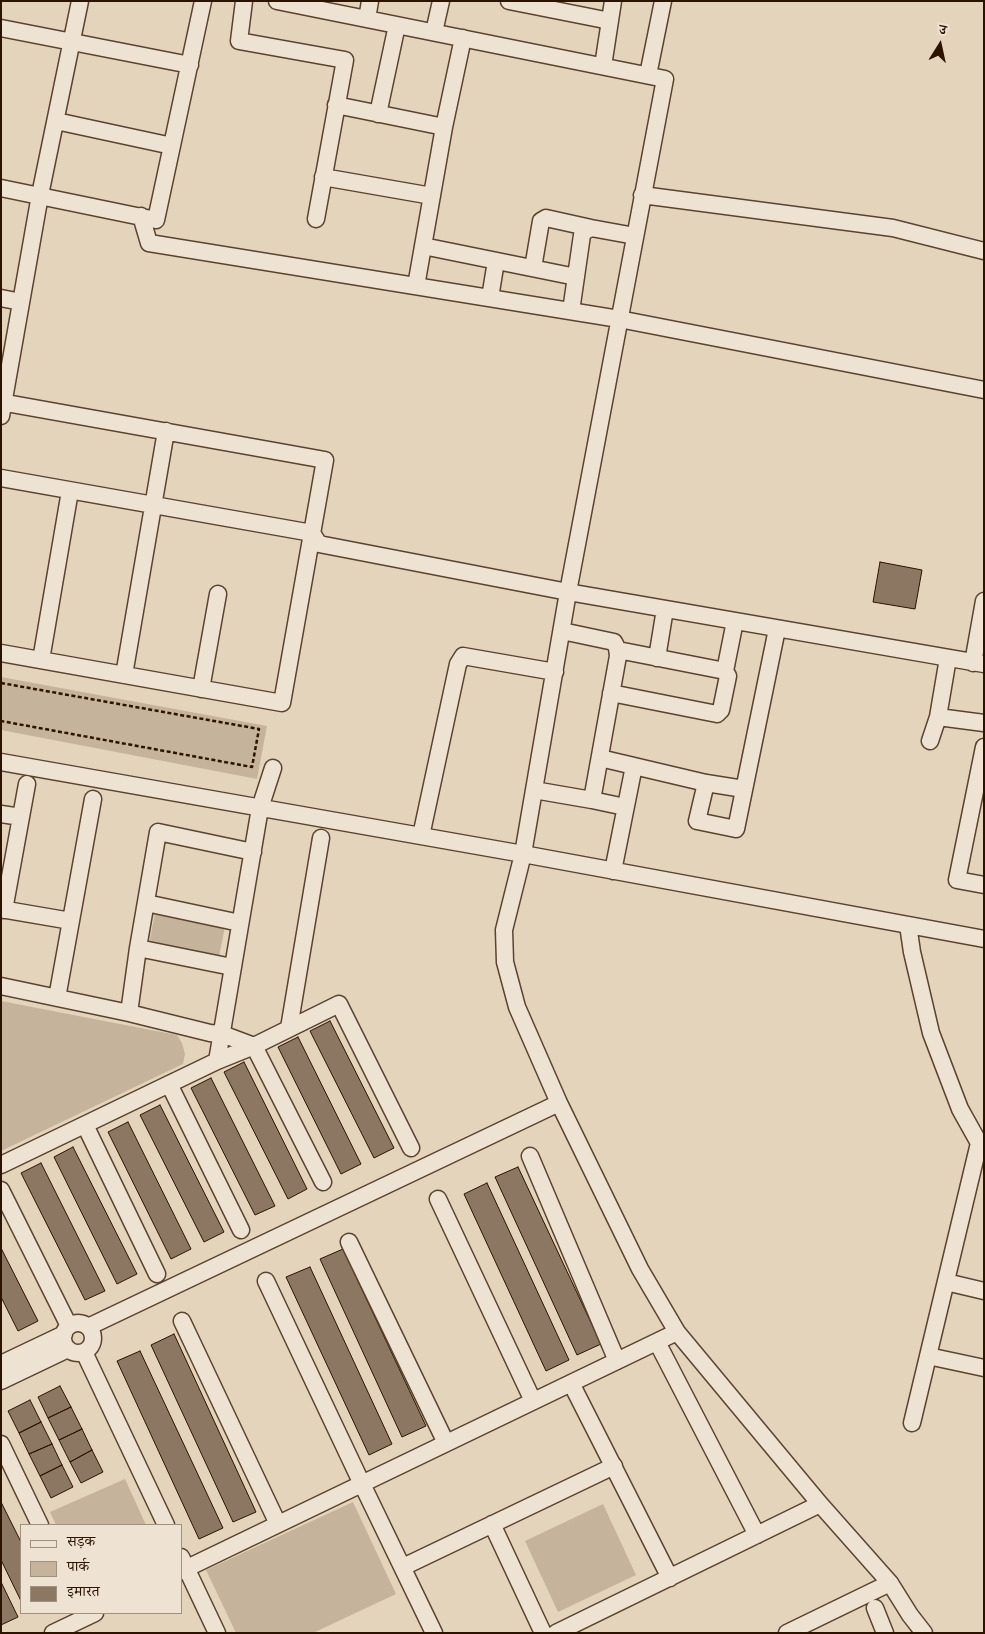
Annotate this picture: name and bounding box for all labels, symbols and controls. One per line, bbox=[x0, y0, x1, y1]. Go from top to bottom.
north arrow bbox=[915, 20, 965, 70]
text: उ bbox=[938, 21, 948, 39]
legend bbox=[20, 1524, 182, 1614]
text: सड़क bbox=[67, 1532, 95, 1551]
text: पार्क bbox=[67, 1557, 89, 1576]
text: इमारत bbox=[67, 1582, 100, 1601]

